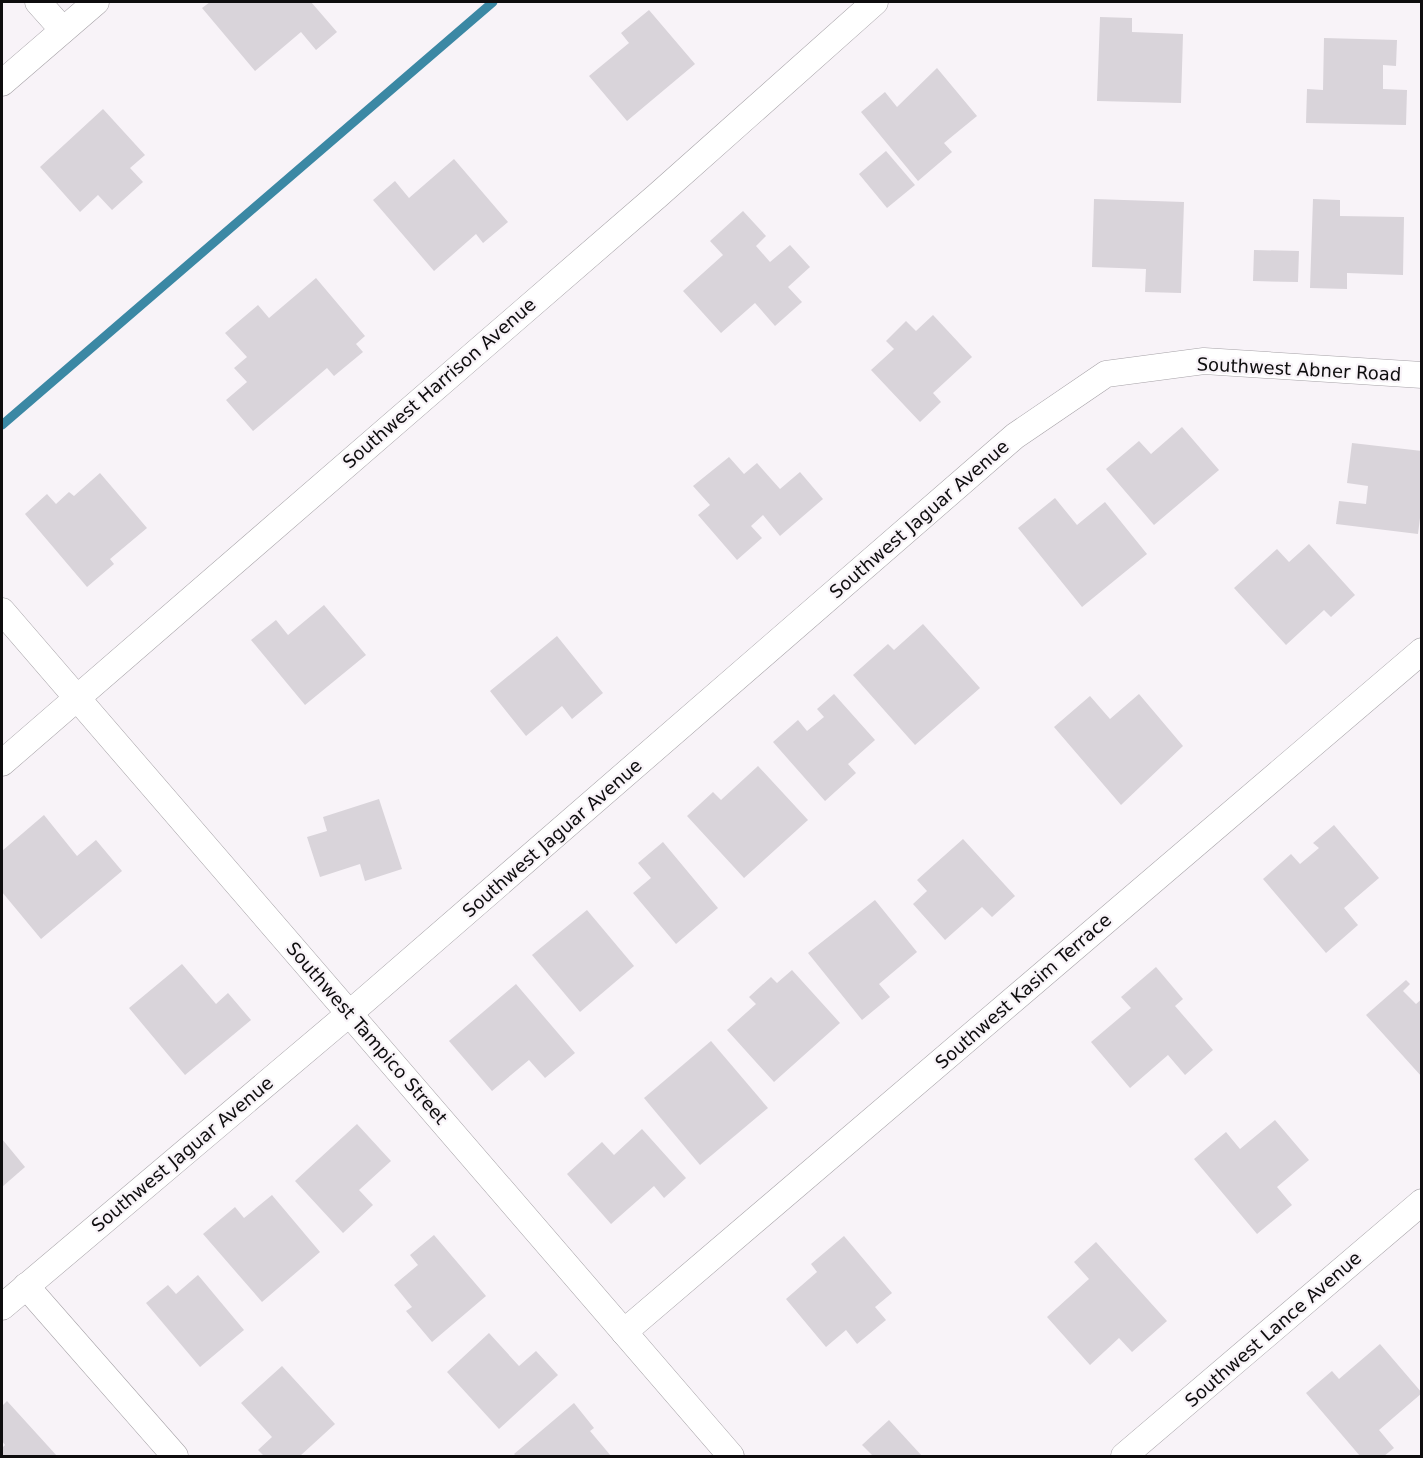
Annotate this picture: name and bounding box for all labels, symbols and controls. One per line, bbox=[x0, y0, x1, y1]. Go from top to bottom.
street label: Southwest Harrison Avenue bbox=[338, 293, 540, 473]
street label: Southwest Abner Road bbox=[1196, 353, 1402, 385]
street label: Southwest Jaguar Avenue bbox=[825, 435, 1013, 603]
street label: Southwest Jaguar Avenue bbox=[458, 754, 646, 922]
street label: Southwest Kasim Terrace bbox=[931, 909, 1115, 1073]
street label: Southwest Tampico Street bbox=[282, 938, 452, 1128]
street label: Southwest Jaguar Avenue bbox=[87, 1072, 277, 1236]
street label: Southwest Lance Avenue bbox=[1181, 1247, 1365, 1411]

